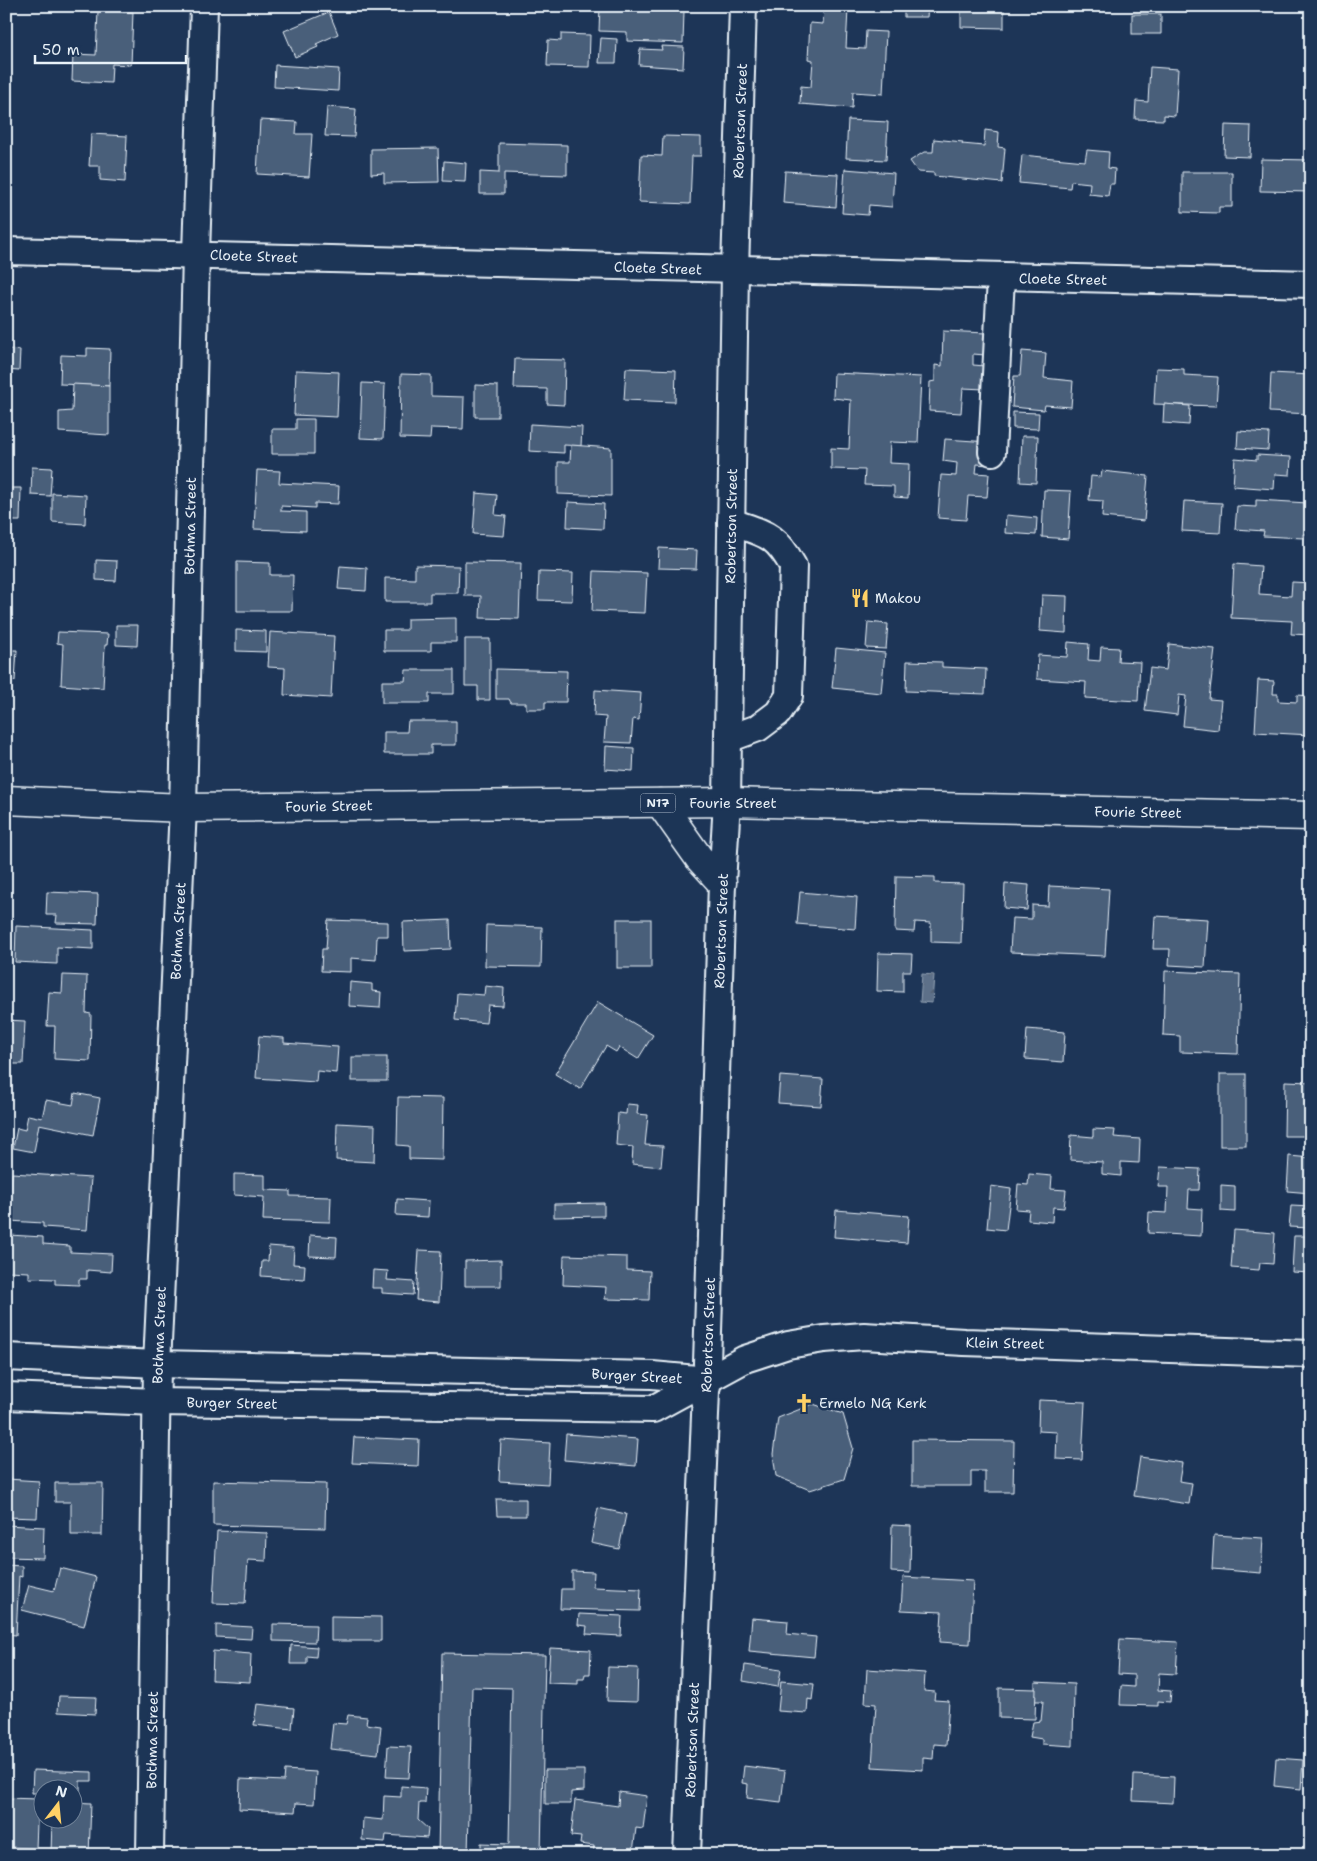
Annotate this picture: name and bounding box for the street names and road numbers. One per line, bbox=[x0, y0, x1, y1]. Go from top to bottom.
street label: Robertson Street bbox=[729, 63, 751, 179]
street label: Cloete Street bbox=[210, 245, 298, 267]
street label: Cloete Street bbox=[614, 257, 702, 279]
street label: Cloete Street bbox=[1019, 269, 1107, 289]
street label: Robertson Street bbox=[721, 468, 741, 584]
street label: Bothma Street bbox=[180, 477, 200, 575]
road number: N17 bbox=[640, 794, 676, 812]
street label: Fourie Street bbox=[689, 794, 777, 812]
street label: Fourie Street bbox=[285, 796, 373, 816]
street label: Fourie Street bbox=[1094, 802, 1182, 822]
street label: Robertson Street bbox=[710, 873, 732, 989]
street label: Bothma Street bbox=[166, 882, 190, 980]
street label: Robertson Street bbox=[697, 1277, 719, 1393]
street label: Bothma Street bbox=[148, 1286, 170, 1384]
street label: Klein Street bbox=[965, 1333, 1045, 1353]
street label: Burger Street bbox=[591, 1365, 683, 1387]
street label: Burger Street bbox=[186, 1393, 278, 1413]
street label: Robertson Street bbox=[681, 1682, 703, 1798]
street label: Bothma Street bbox=[142, 1691, 162, 1789]

